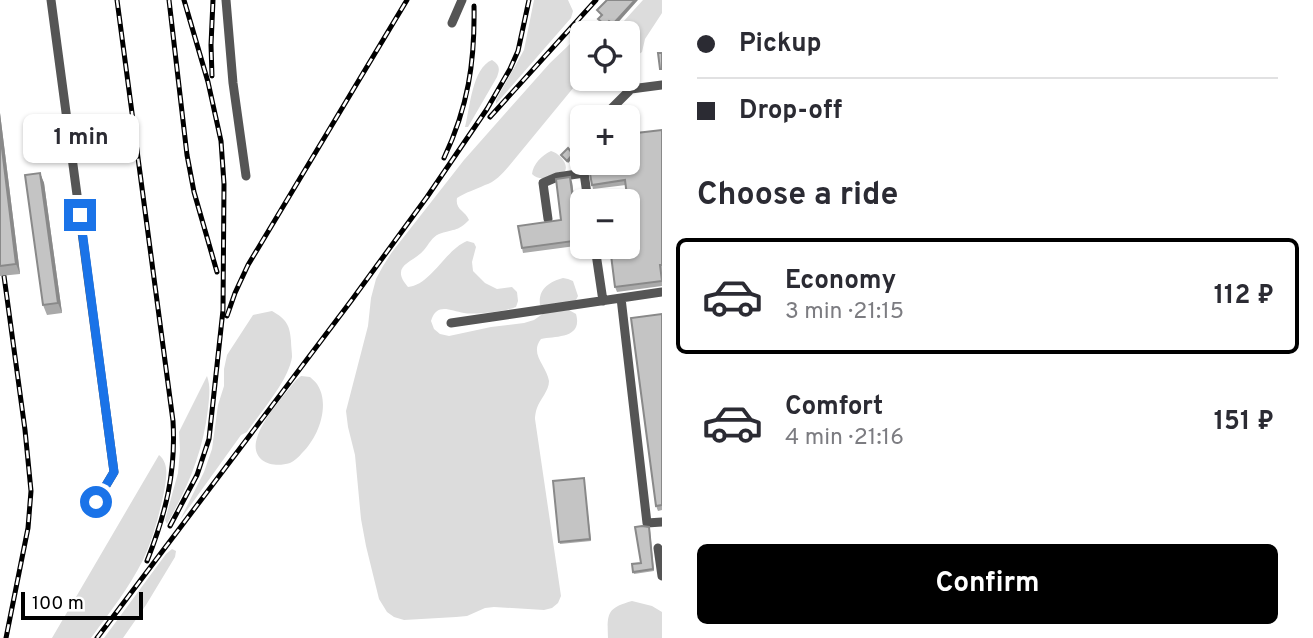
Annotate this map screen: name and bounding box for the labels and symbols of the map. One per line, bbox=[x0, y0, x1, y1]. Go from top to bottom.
callout: 1 min bbox=[22, 114, 138, 162]
route end bbox=[64, 199, 96, 231]
route start bbox=[80, 486, 112, 518]
scale bar bbox=[21, 589, 144, 621]

